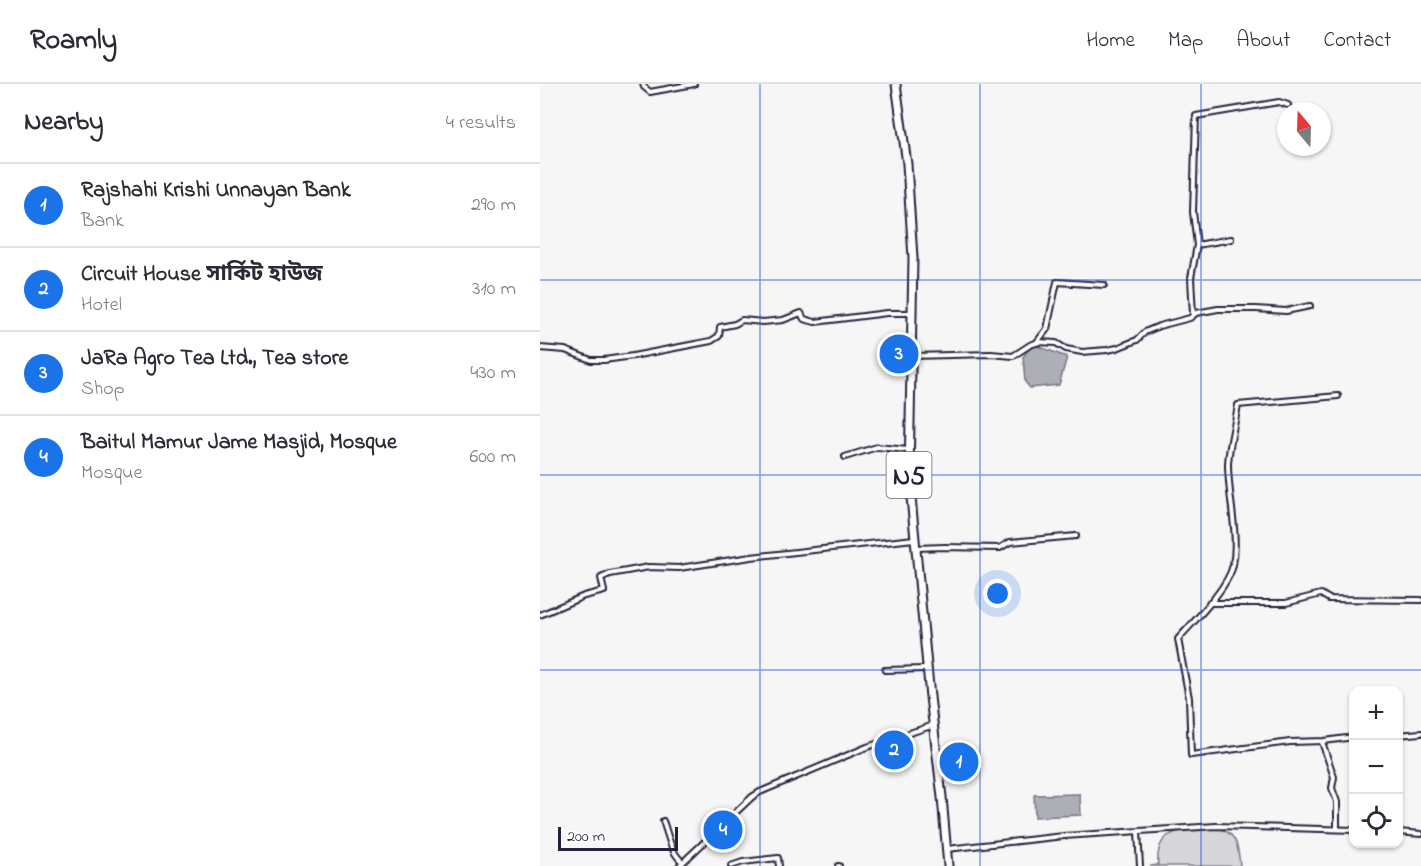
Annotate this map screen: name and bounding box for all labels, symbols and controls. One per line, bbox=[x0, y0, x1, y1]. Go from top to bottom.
text: Roamly bbox=[30, 21, 117, 62]
text: Home bbox=[1086, 26, 1135, 56]
text: Map bbox=[1168, 26, 1203, 56]
text: About bbox=[1236, 26, 1290, 56]
text: Contact bbox=[1323, 26, 1391, 56]
north arrow bbox=[1277, 102, 1331, 156]
text: Nearby bbox=[24, 104, 103, 142]
text: 4 results bbox=[446, 109, 516, 138]
text: Rajshahi Krishi Unnayan Bank bbox=[81, 175, 351, 207]
text: 1 bbox=[40, 191, 47, 220]
text: 290 m bbox=[471, 191, 516, 220]
text: Bank bbox=[81, 207, 124, 236]
text: Circuit House সার্কিট হাউজ bbox=[81, 259, 323, 291]
text: 2 bbox=[39, 275, 48, 304]
text: 310 m bbox=[472, 275, 516, 304]
text: Hotel bbox=[81, 291, 122, 320]
pin: 3 bbox=[880, 332, 918, 376]
text: JaRa Agro Tea Ltd., Tea store bbox=[81, 343, 348, 375]
text: 3 bbox=[39, 359, 48, 388]
text: 430 m bbox=[470, 359, 516, 388]
text: Shop bbox=[81, 375, 125, 404]
text: Baitul Mamur Jame Masjid, Mosque bbox=[81, 427, 397, 459]
text: 4 bbox=[39, 443, 48, 472]
text: 600 m bbox=[469, 443, 516, 472]
road number: N5 bbox=[886, 452, 932, 498]
text: Mosque bbox=[81, 459, 142, 488]
your location bbox=[983, 579, 1012, 608]
map controls bbox=[1349, 686, 1403, 848]
button: + bbox=[1349, 686, 1403, 740]
pin: 2 bbox=[874, 728, 914, 772]
pin: 1 bbox=[940, 740, 978, 784]
button: − bbox=[1349, 740, 1403, 794]
button: locate bbox=[1349, 794, 1403, 848]
pin: 4 bbox=[704, 808, 742, 852]
scale bar bbox=[558, 824, 678, 852]
text: 200 m bbox=[567, 825, 605, 849]

